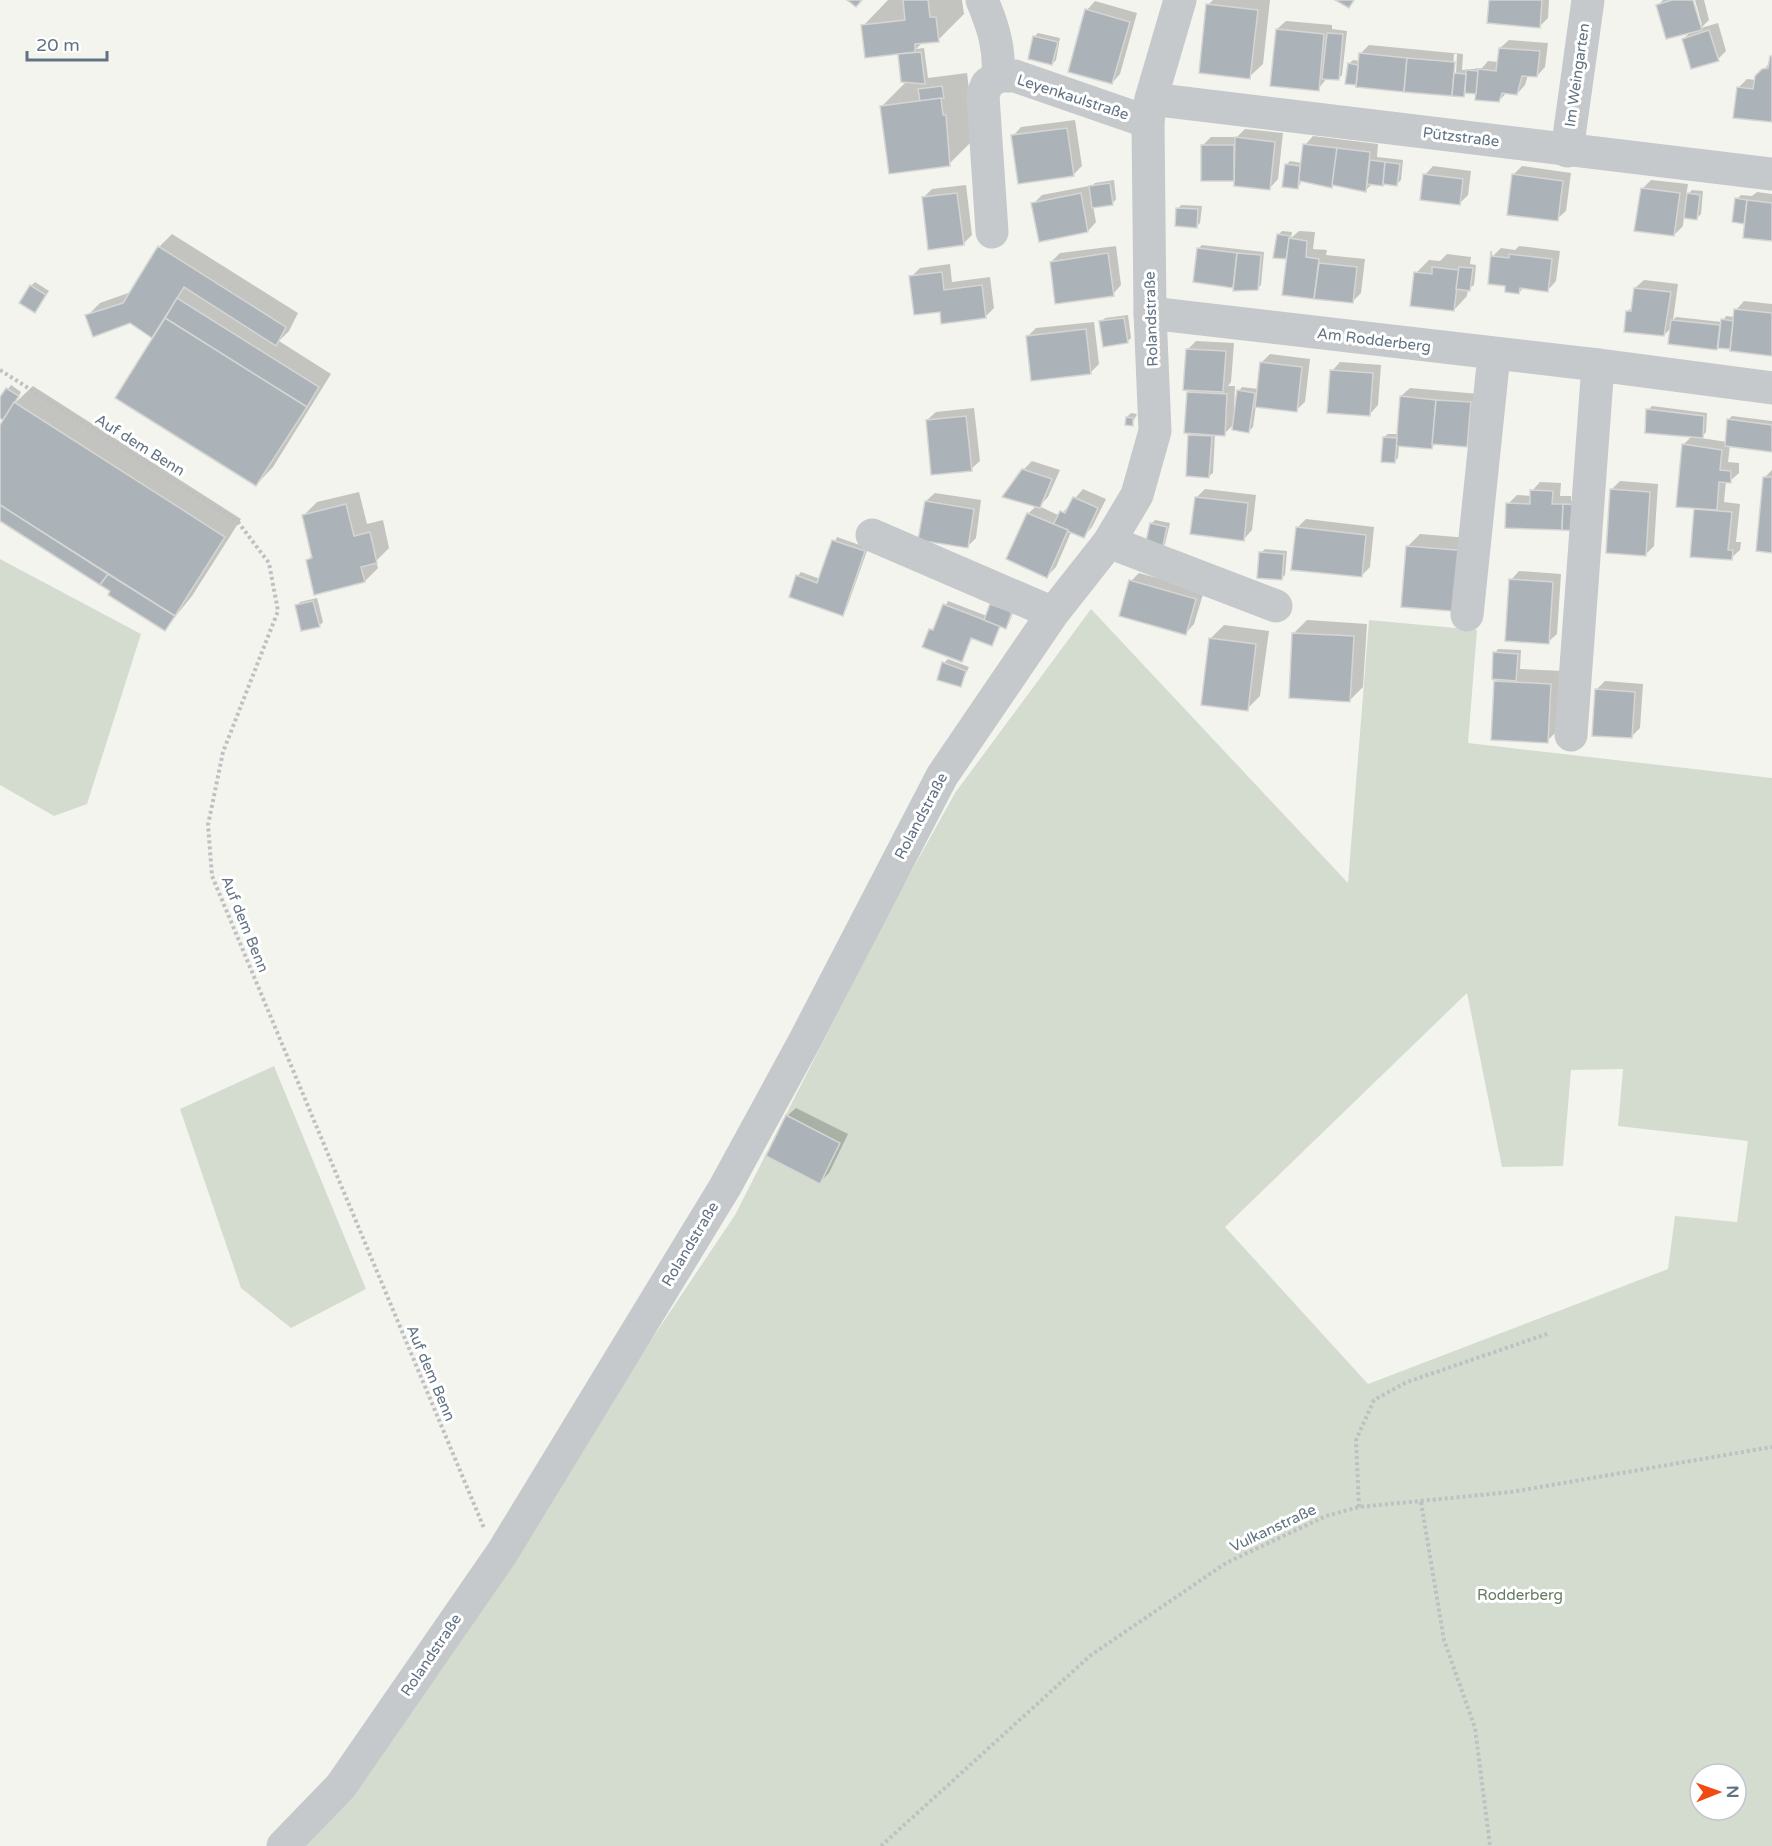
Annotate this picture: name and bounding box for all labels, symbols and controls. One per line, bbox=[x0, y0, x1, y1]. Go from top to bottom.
street label: Im Weingarten bbox=[1561, 22, 1593, 128]
scale bar bbox=[27, 24, 106, 62]
text: 20 m bbox=[36, 34, 80, 56]
street label: Leyenkaulstraße bbox=[1015, 70, 1131, 124]
street label: Pützstraße bbox=[1422, 123, 1500, 151]
street label: Rolandstraße bbox=[1140, 271, 1162, 367]
street label: Am Rodderberg bbox=[1316, 324, 1432, 356]
street label: Auf dem Benn bbox=[92, 410, 188, 480]
street label: Rolandstraße bbox=[891, 770, 951, 862]
street label: Auf dem Benn bbox=[217, 873, 273, 975]
street label: Rolandstraße bbox=[658, 1199, 722, 1289]
street label: Auf dem Benn bbox=[403, 1322, 459, 1424]
street label: Vulkanstraße bbox=[1227, 1500, 1319, 1556]
park label: Rodderberg bbox=[1477, 1586, 1563, 1604]
street label: Rolandstraße bbox=[397, 1610, 465, 1700]
north arrow bbox=[1688, 1762, 1748, 1822]
text: N bbox=[1722, 1785, 1742, 1798]

